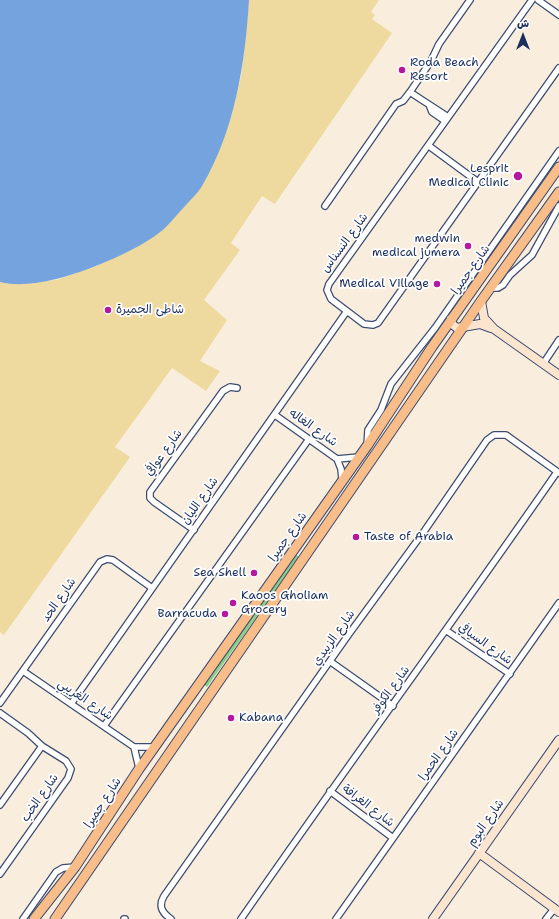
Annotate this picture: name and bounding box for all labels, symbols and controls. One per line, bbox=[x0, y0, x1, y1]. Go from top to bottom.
north arrow bbox=[503, 16, 543, 56]
text: ش bbox=[517, 16, 529, 31]
place label: Roda Beach Resort bbox=[410, 56, 479, 84]
marker: Roda Beach Resort bbox=[397, 65, 407, 75]
place label: Lesprit Medical Clinic bbox=[429, 162, 509, 190]
marker: Lesprit Medical Clinic bbox=[512, 170, 524, 182]
street label: شارع النسناس bbox=[318, 210, 372, 276]
place label: medwin medical jumera bbox=[372, 232, 460, 260]
marker: medwin medical jumera bbox=[463, 241, 473, 251]
street label: شارع جميرا bbox=[449, 242, 493, 298]
place label: Medical Village bbox=[339, 277, 429, 291]
marker: Medical Village bbox=[432, 279, 442, 289]
place label: شاطئ الجميرة bbox=[116, 303, 184, 317]
marker: شاطئ الجميرة bbox=[103, 305, 113, 315]
street label: شارع الغاله bbox=[286, 406, 340, 450]
street label: شارع عوافي bbox=[142, 427, 186, 479]
street label: شارع الليان bbox=[178, 474, 222, 528]
street label: شارع جميرا bbox=[266, 509, 310, 565]
place label: Taste of Arabia bbox=[364, 530, 453, 544]
marker: Taste of Arabia bbox=[351, 532, 361, 542]
place label: Sea Shell bbox=[193, 566, 246, 580]
marker: Sea Shell bbox=[249, 568, 259, 578]
street label: شارع الحد bbox=[39, 575, 79, 625]
place label: Kaoos Gholiam Grocery bbox=[241, 589, 328, 617]
marker: Kaoos Gholiam Grocery bbox=[228, 598, 238, 608]
place label: Barracuda bbox=[158, 607, 217, 621]
street label: شارع الزبيدي bbox=[310, 608, 358, 668]
marker: Barracuda bbox=[220, 609, 230, 619]
street label: شارع السيافي bbox=[455, 620, 515, 668]
street label: شارع الكوفر bbox=[369, 663, 413, 717]
street label: شارع الغريبي bbox=[55, 676, 115, 724]
place label: Kabana bbox=[239, 711, 283, 725]
marker: Kabana bbox=[226, 713, 236, 723]
street label: شارع الحمرا bbox=[416, 727, 462, 783]
street label: شارع الخب bbox=[18, 771, 62, 825]
street label: شارع جميرا bbox=[81, 775, 125, 831]
street label: شارع الغرافة bbox=[339, 782, 397, 830]
street label: شارع البوم bbox=[465, 797, 507, 849]

